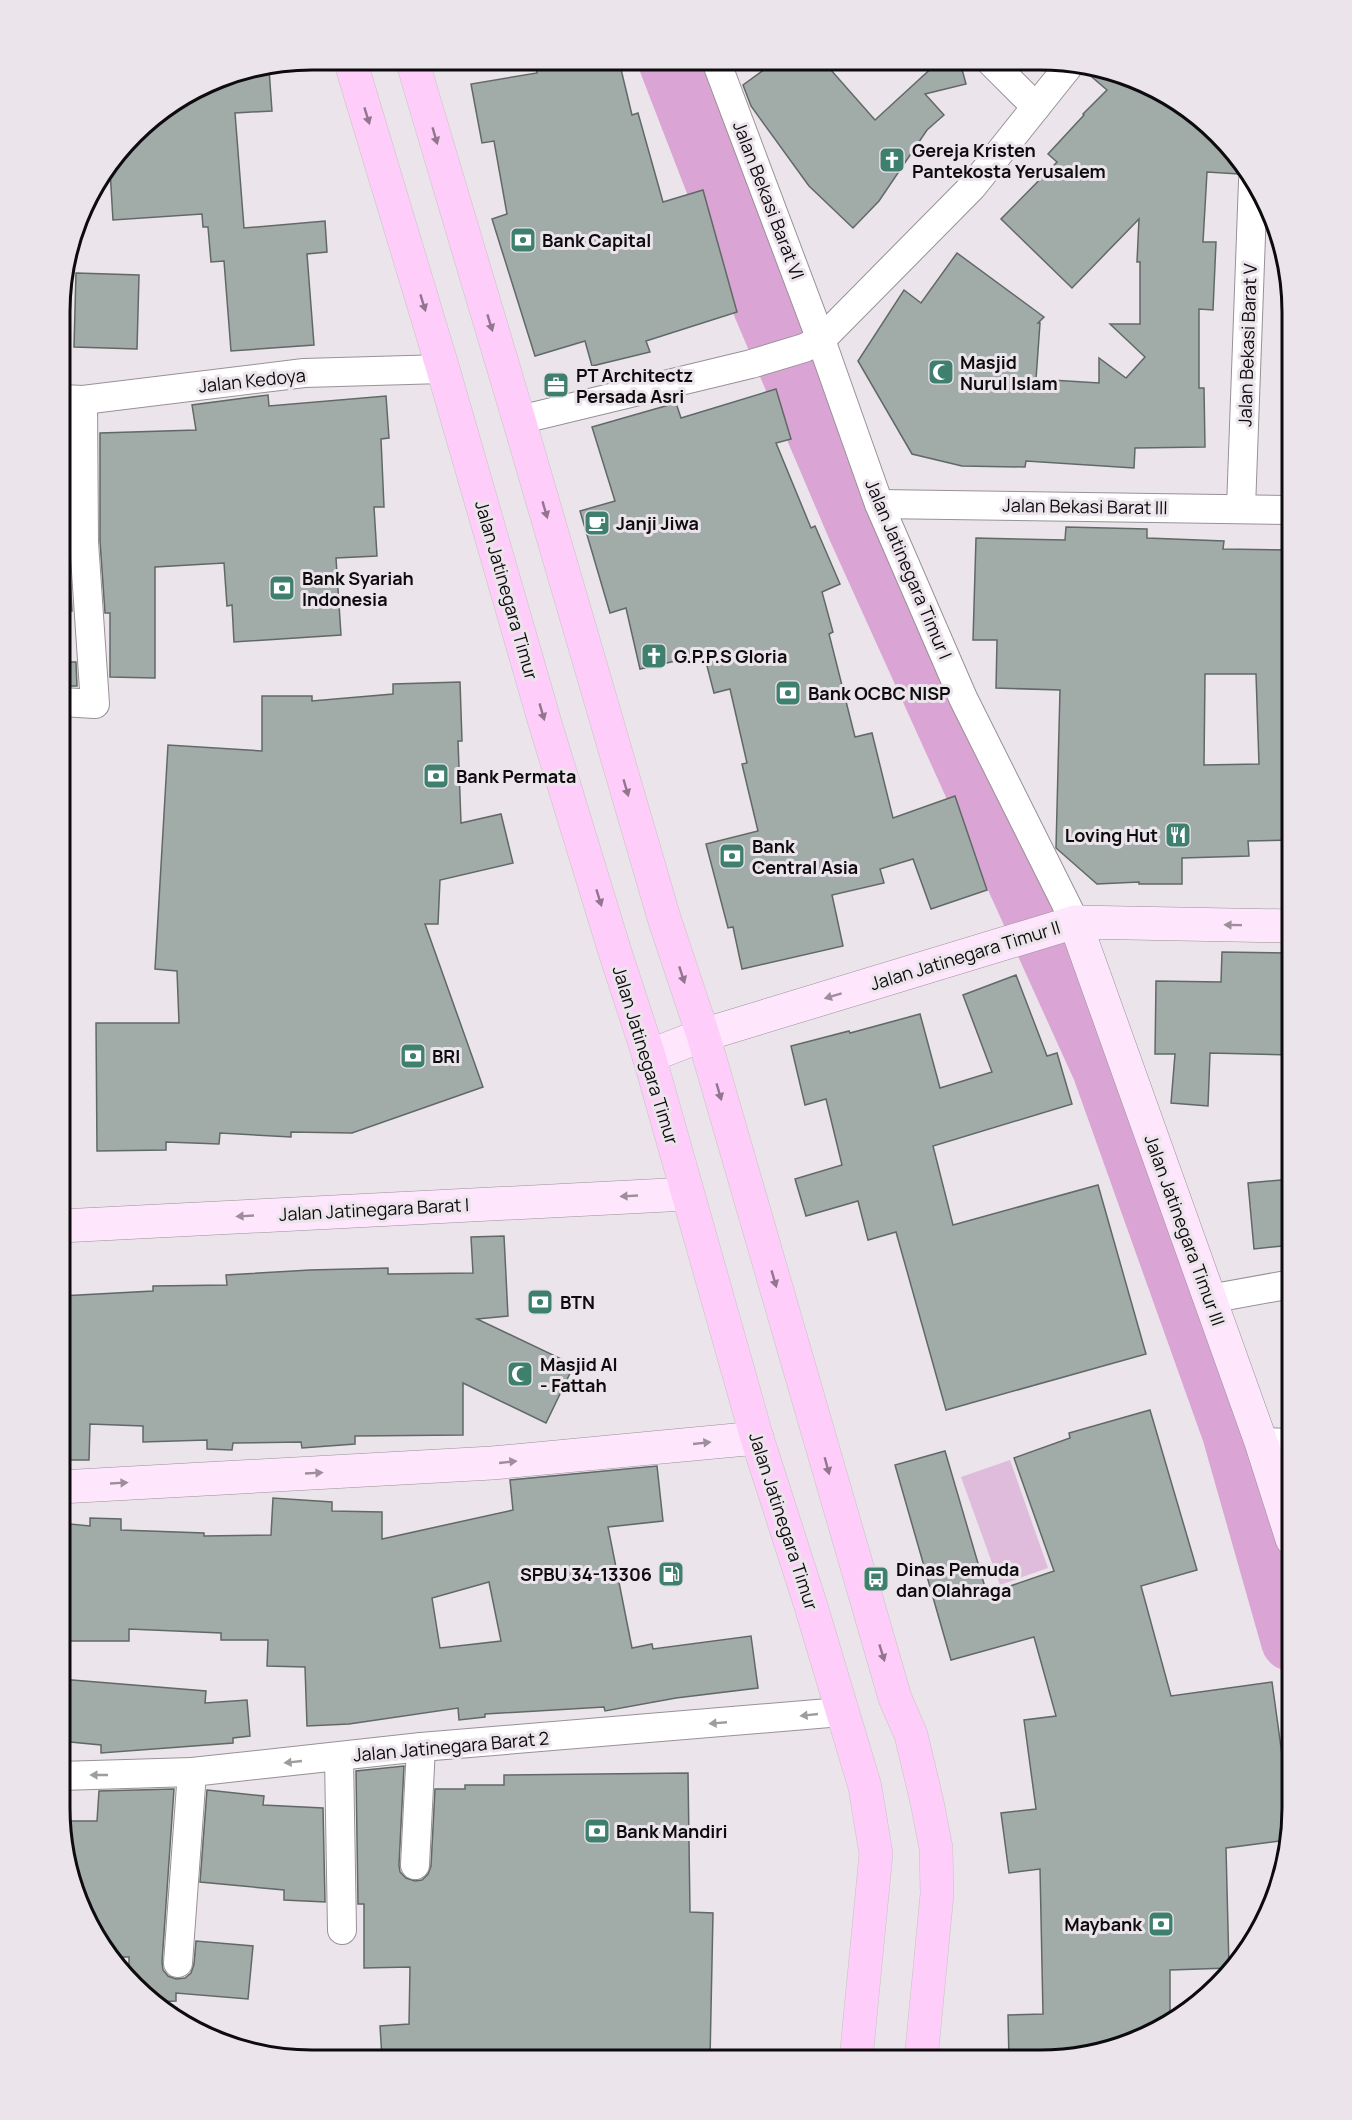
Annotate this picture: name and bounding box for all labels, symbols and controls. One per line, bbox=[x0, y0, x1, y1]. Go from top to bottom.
one-way arrow bbox=[363, 107, 372, 125]
street label: Jalan Bekasi Barat VI bbox=[728, 117, 810, 283]
one-way arrow bbox=[431, 127, 440, 145]
place label: Gereja Kristen Pantekosta Yerusalem bbox=[912, 138, 1106, 183]
church icon: Gereja Kristen Pantekosta Yerusalem bbox=[877, 145, 907, 175]
bank icon: Bank Capital bbox=[508, 225, 538, 255]
place label: Bank Capital bbox=[542, 228, 651, 252]
street label: Jalan Bekasi Barat V bbox=[1232, 263, 1262, 427]
one-way arrow bbox=[419, 294, 428, 312]
one-way arrow bbox=[486, 314, 495, 332]
place label: Masjid Nurul Islam bbox=[960, 350, 1058, 395]
mosque icon: Masjid Nurul Islam bbox=[926, 357, 956, 387]
street label: Jalan Kedoya bbox=[197, 362, 307, 398]
place label: PT Architectz Persada Asri bbox=[576, 363, 693, 408]
office icon: PT Architectz Persada Asri bbox=[541, 370, 571, 400]
street label: Jalan Jatinegara Timur I bbox=[860, 475, 958, 663]
street label: Jalan Bekasi Barat III bbox=[1002, 493, 1168, 519]
street label: Jalan Jatinegara Timur bbox=[470, 498, 544, 683]
one-way arrow bbox=[541, 501, 551, 519]
cafe icon: Janji Jiwa bbox=[582, 508, 612, 538]
place label: Janji Jiwa bbox=[616, 511, 699, 535]
place label: Bank Syariah Indonesia bbox=[302, 566, 414, 611]
bank icon: Bank Syariah Indonesia bbox=[267, 573, 297, 603]
church icon: G.P.P.S Gloria bbox=[639, 641, 669, 671]
place label: G.P.P.S Gloria bbox=[674, 644, 787, 668]
bank icon: Bank OCBC NISP bbox=[773, 678, 803, 708]
place label: Bank OCBC NISP bbox=[808, 681, 951, 705]
one-way arrow bbox=[538, 703, 547, 721]
bank icon: Bank Permata bbox=[421, 761, 451, 791]
place label: Bank Permata bbox=[456, 764, 576, 788]
one-way arrow bbox=[622, 779, 631, 797]
restaurant icon: Loving Hut bbox=[1163, 820, 1193, 850]
place label: Loving Hut bbox=[1065, 823, 1158, 847]
place label: Bank Central Asia bbox=[752, 834, 858, 879]
bank icon: Bank Central Asia bbox=[717, 841, 747, 871]
one-way arrow bbox=[594, 889, 604, 907]
street label: Jalan Jatinegara Timur II bbox=[867, 915, 1063, 995]
one-way arrow bbox=[1224, 920, 1243, 930]
street label: Jalan Jatinegara Timur bbox=[607, 963, 685, 1148]
one-way arrow bbox=[678, 966, 687, 984]
one-way arrow bbox=[824, 992, 842, 1001]
bank icon: BRI bbox=[398, 1041, 428, 1071]
place label: BRI bbox=[432, 1044, 460, 1068]
one-way arrow bbox=[715, 1083, 724, 1101]
street label: Jalan Jatinegara Timur III bbox=[1139, 1131, 1231, 1329]
one-way arrow bbox=[619, 1191, 638, 1200]
street label: Jalan Jatinegara Barat I bbox=[278, 1192, 470, 1226]
one-way arrow bbox=[236, 1212, 255, 1221]
one-way arrow bbox=[769, 1270, 779, 1288]
bank icon: BTN bbox=[525, 1287, 555, 1317]
place label: BTN bbox=[560, 1290, 595, 1314]
place label: Masjid Al - Fattah bbox=[540, 1352, 618, 1397]
mosque icon: Masjid Al - Fattah bbox=[505, 1359, 535, 1389]
street label: Jalan Jatinegara Timur bbox=[744, 1429, 824, 1613]
one-way arrow bbox=[693, 1438, 712, 1448]
one-way arrow bbox=[499, 1457, 518, 1467]
one-way arrow bbox=[823, 1457, 833, 1475]
one-way arrow bbox=[304, 1468, 323, 1478]
one-way arrow bbox=[109, 1479, 128, 1488]
place label: Dinas Pemuda dan Olahraga bbox=[896, 1557, 1019, 1602]
fuel station icon: SPBU 34-13306 bbox=[656, 1559, 686, 1589]
place label: SPBU 34-13306 bbox=[520, 1562, 652, 1586]
bus stop icon: Dinas Pemuda dan Olahraga bbox=[861, 1564, 891, 1594]
one-way arrow bbox=[878, 1644, 887, 1662]
one-way arrow bbox=[799, 1710, 818, 1720]
one-way arrow bbox=[708, 1719, 727, 1728]
street label: Jalan Jatinegara Barat 2 bbox=[352, 1725, 550, 1767]
one-way arrow bbox=[284, 1757, 303, 1766]
one-way arrow bbox=[90, 1770, 109, 1780]
bank icon: Bank Mandiri bbox=[582, 1816, 612, 1846]
place label: Bank Mandiri bbox=[616, 1819, 728, 1843]
bank icon: Maybank bbox=[1146, 1909, 1176, 1939]
place label: Maybank bbox=[1064, 1912, 1143, 1936]

